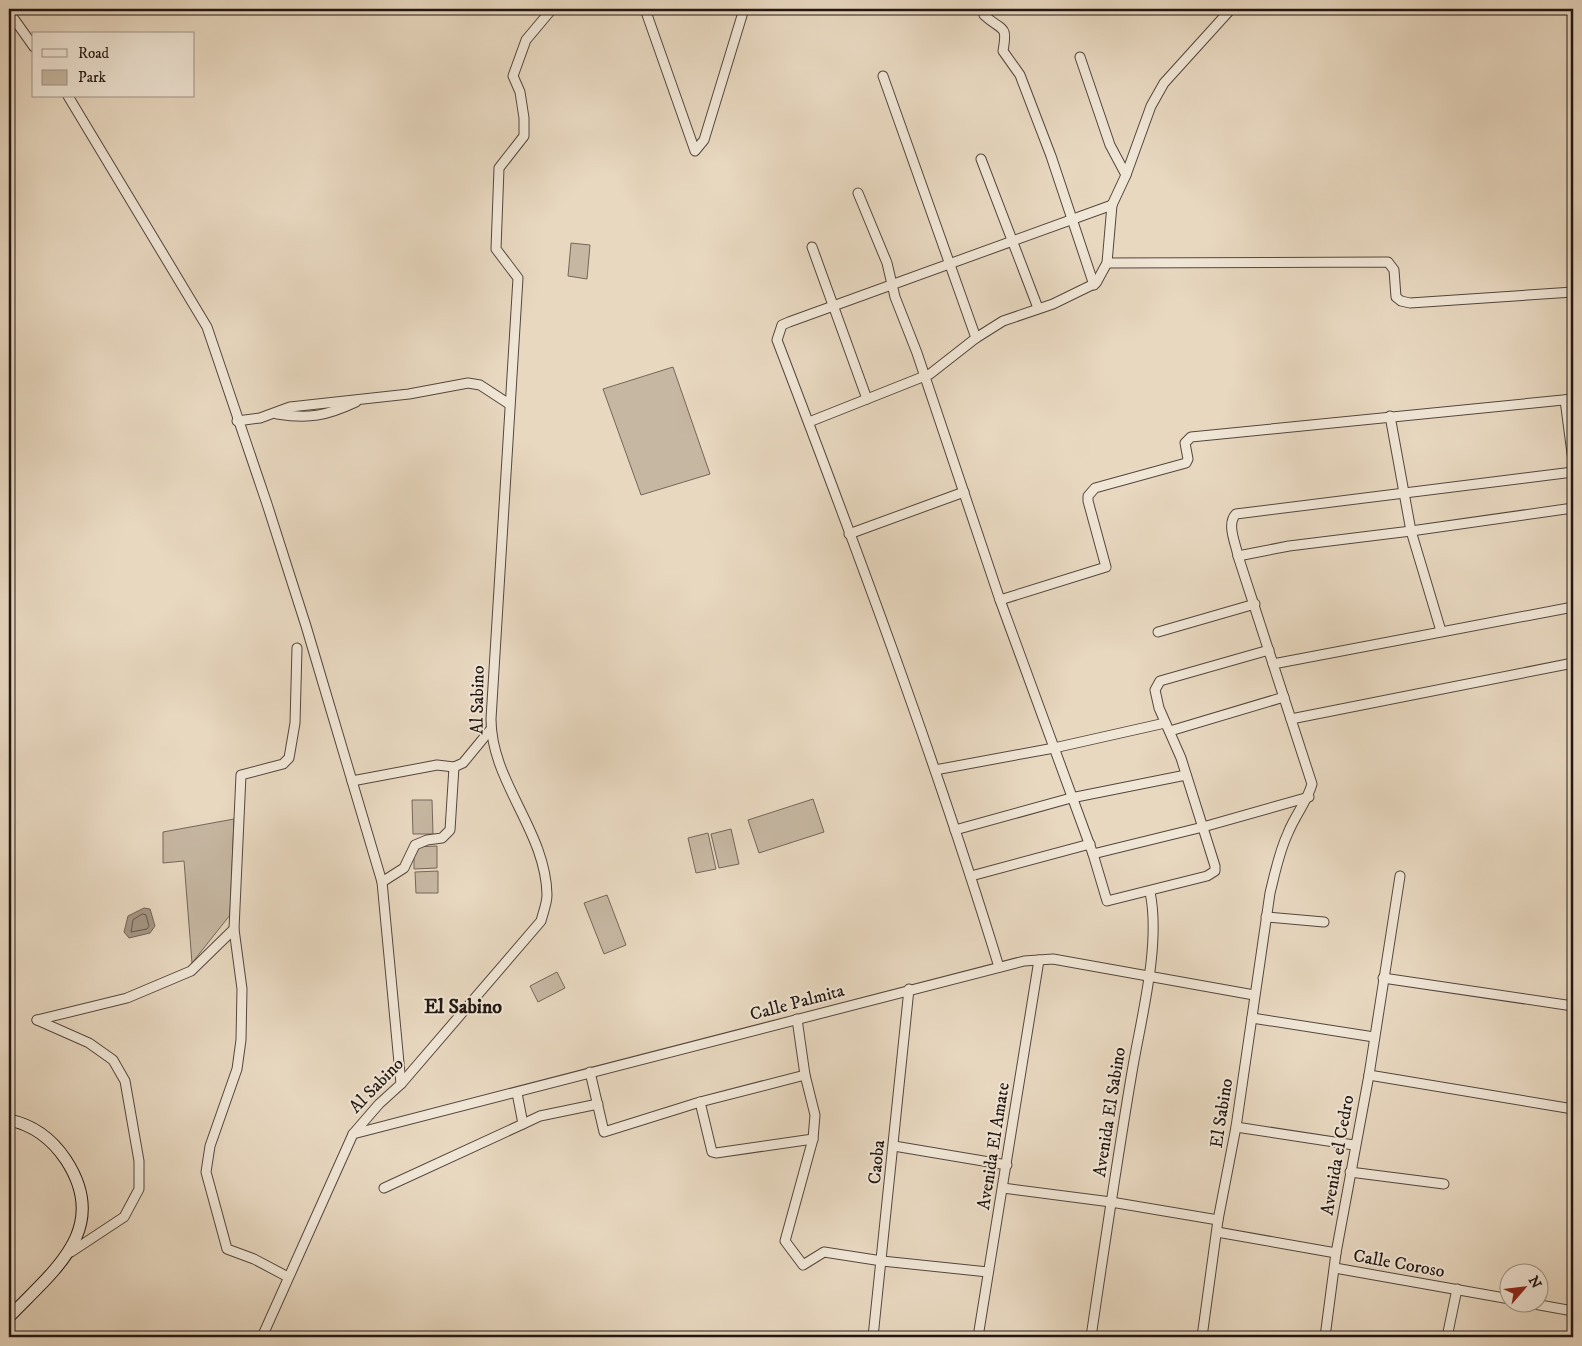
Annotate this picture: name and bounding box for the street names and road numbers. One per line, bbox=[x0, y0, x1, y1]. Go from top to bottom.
street label: Al Sabino bbox=[466, 665, 490, 735]
street label: Calle Palmita bbox=[748, 980, 847, 1026]
street label: Avenida El Sabino bbox=[1089, 1045, 1131, 1179]
street label: Al Sabino bbox=[345, 1053, 409, 1118]
street label: El Sabino bbox=[1206, 1076, 1238, 1150]
street label: Avenida El Amate bbox=[973, 1081, 1015, 1212]
street label: Avenida el Cedro bbox=[1317, 1093, 1359, 1217]
street label: Caoba bbox=[864, 1139, 890, 1185]
street label: Calle Coroso bbox=[1351, 1245, 1447, 1283]

